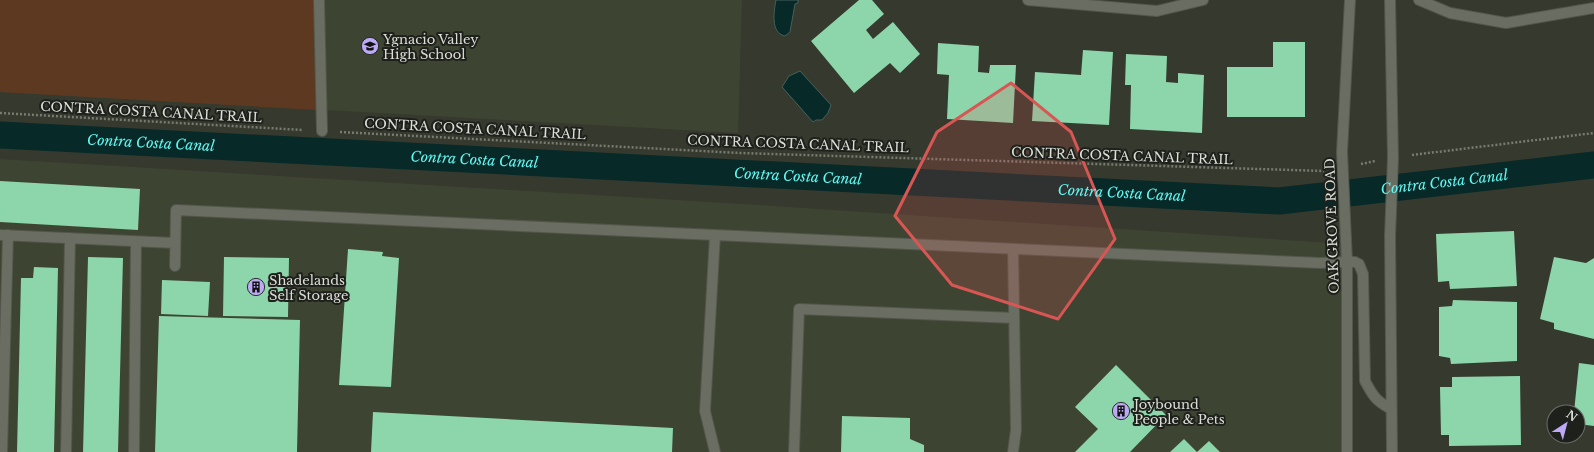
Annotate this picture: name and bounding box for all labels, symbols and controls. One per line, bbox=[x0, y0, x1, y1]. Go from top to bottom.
place label: Ygnacio Valley High School bbox=[382, 31, 479, 63]
school or university icon: Ygnacio Valley High School bbox=[360, 36, 380, 56]
street label: CONTRA COSTA CANAL TRAIL bbox=[40, 98, 263, 126]
street label: CONTRA COSTA CANAL TRAIL bbox=[364, 115, 587, 143]
water label: Contra Costa Canal bbox=[87, 131, 216, 155]
street label: CONTRA COSTA CANAL TRAIL bbox=[687, 132, 910, 156]
street label: CONTRA COSTA CANAL TRAIL bbox=[1011, 144, 1234, 168]
water label: Contra Costa Canal bbox=[410, 147, 539, 172]
street label: OAK GROVE ROAD bbox=[1321, 158, 1343, 294]
water label: Contra Costa Canal bbox=[734, 164, 863, 188]
water label: Contra Costa Canal bbox=[1380, 166, 1509, 198]
water label: Contra Costa Canal bbox=[1057, 181, 1186, 205]
place label: Shadelands Self Storage bbox=[269, 272, 348, 304]
building icon: Shadelands Self Storage bbox=[246, 277, 266, 297]
place label: Joybound People & Pets bbox=[1132, 396, 1225, 428]
building icon: Joybound People & Pets bbox=[1111, 401, 1131, 421]
north arrow bbox=[1546, 404, 1586, 444]
text: N bbox=[1564, 407, 1581, 425]

